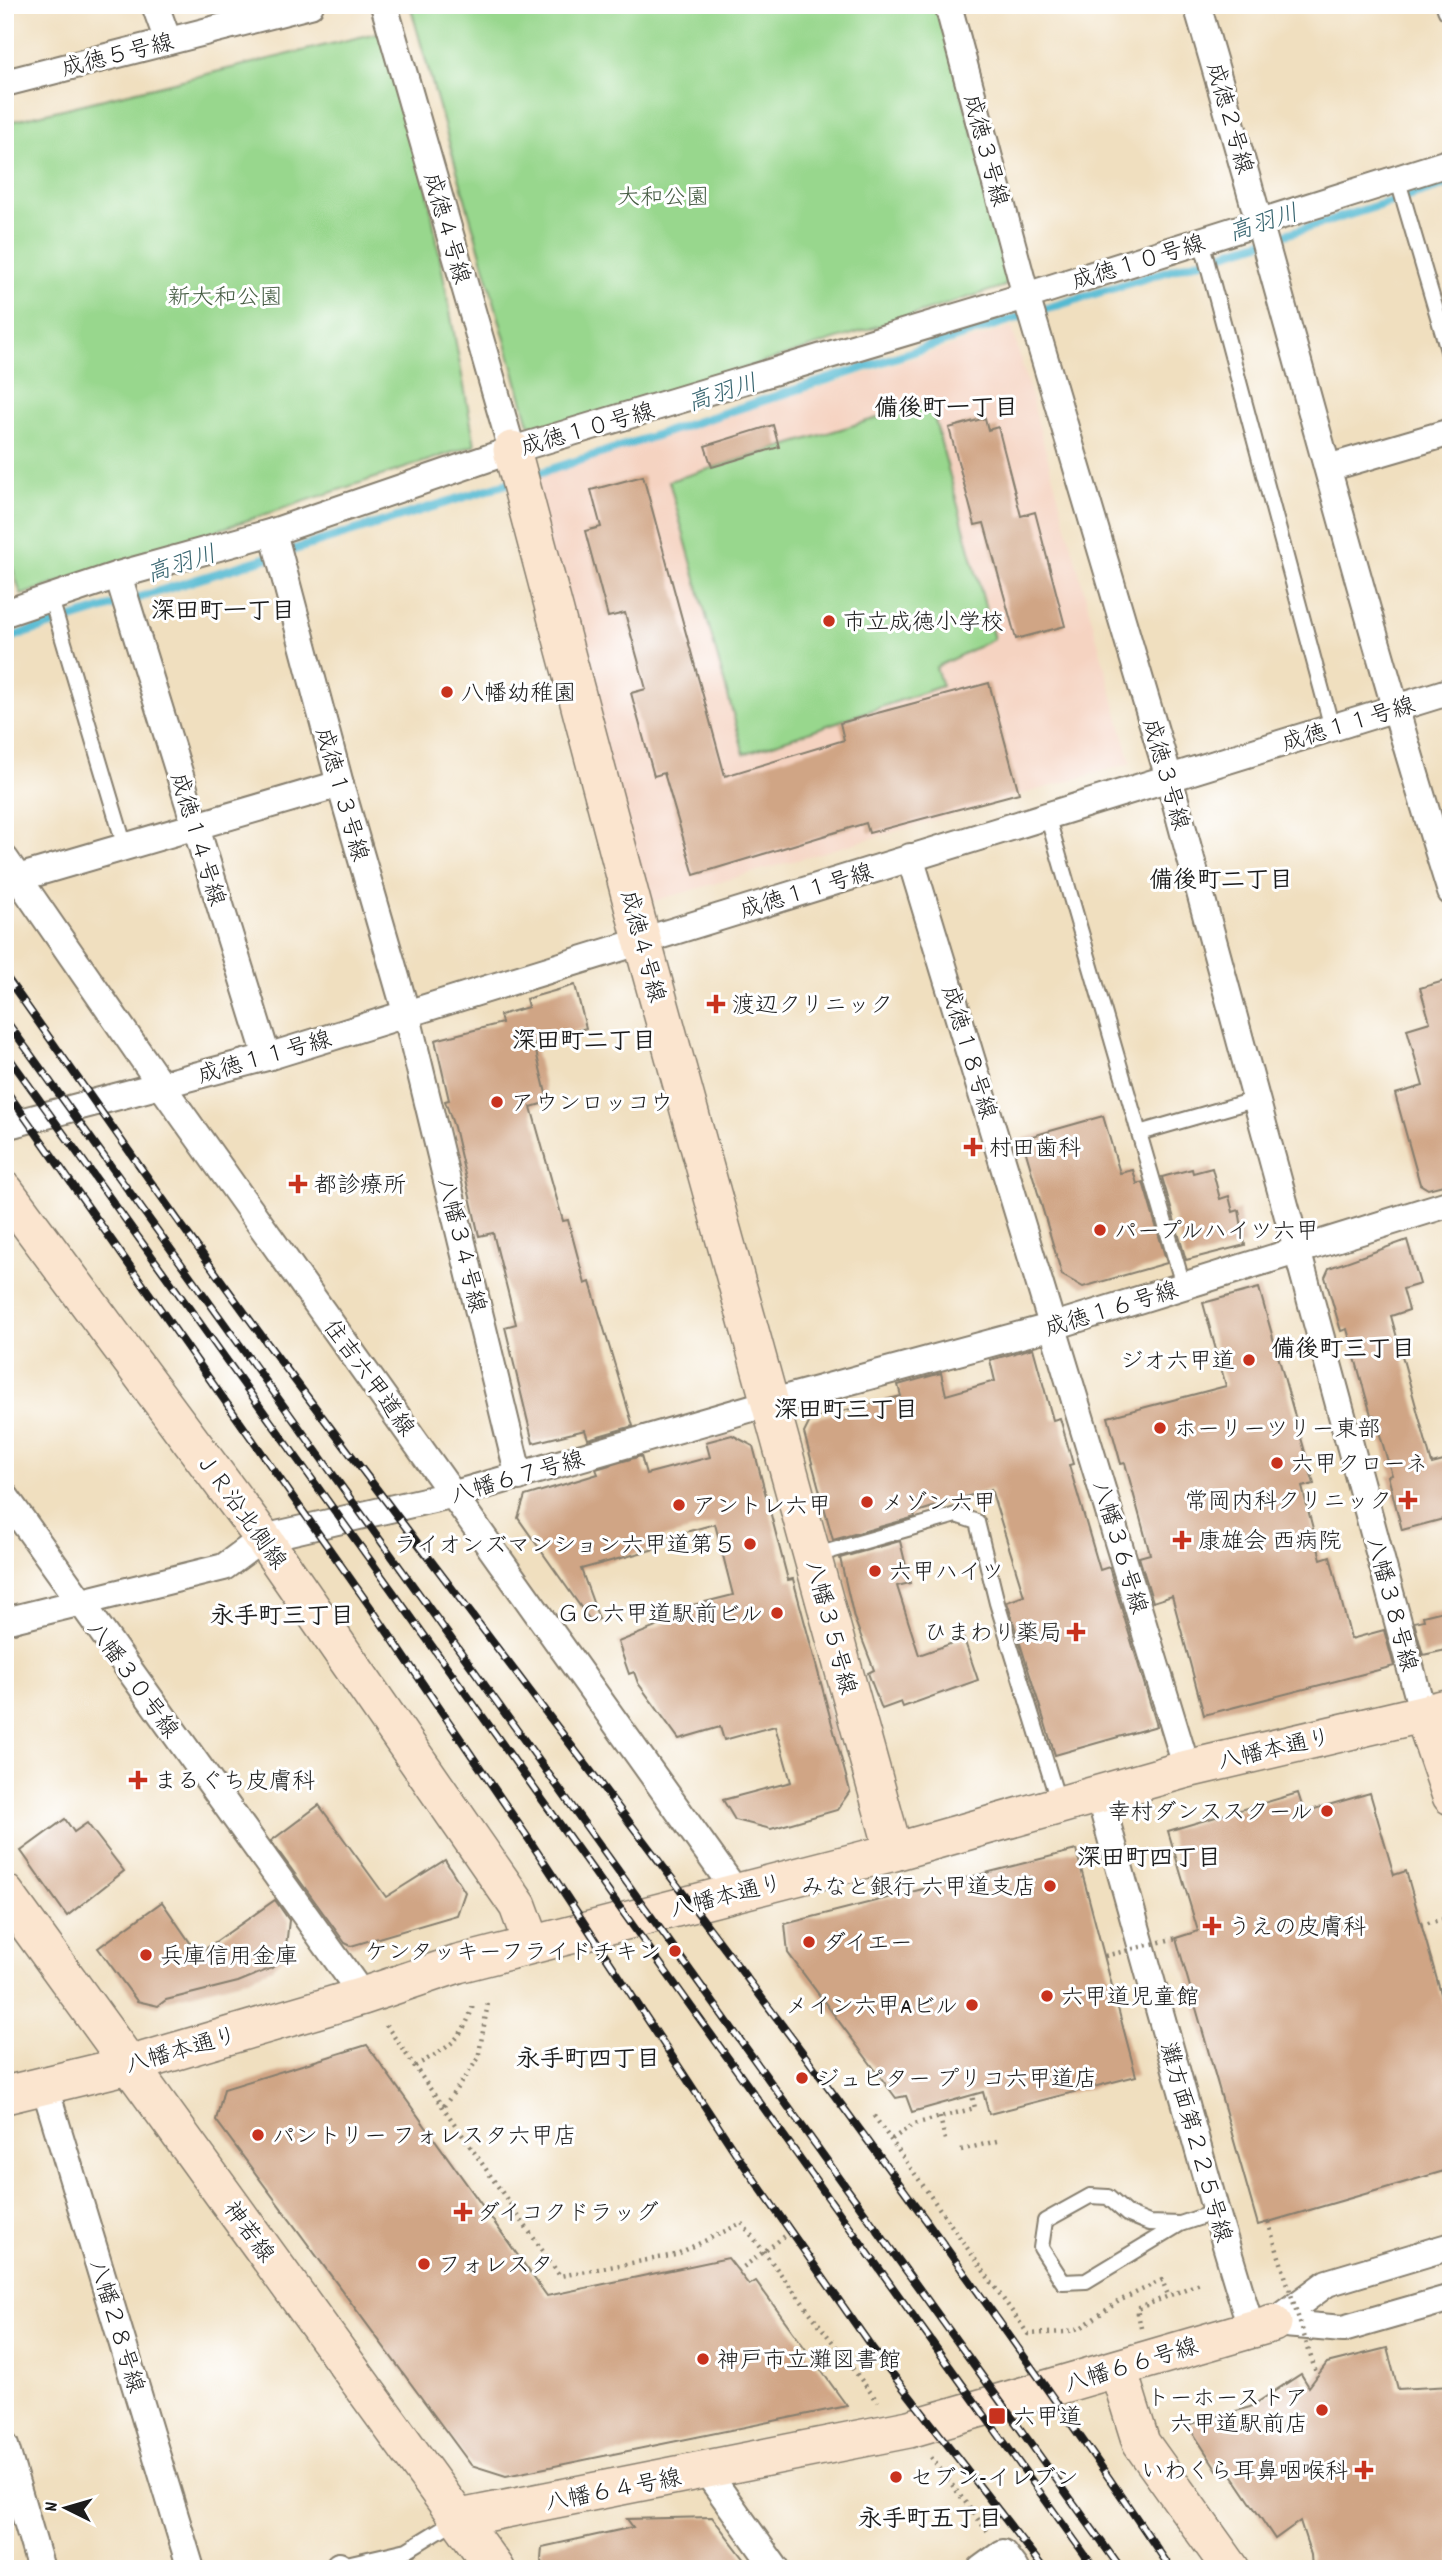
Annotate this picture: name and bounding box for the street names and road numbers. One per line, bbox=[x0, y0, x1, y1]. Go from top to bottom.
street label: 成徳５号線 bbox=[58, 27, 178, 87]
street label: 成徳２号線 bbox=[1196, 59, 1259, 179]
street label: 成徳３号線 bbox=[953, 91, 1014, 211]
street label: 成徳４号線 bbox=[413, 169, 476, 289]
street label: 成徳１０号線 bbox=[1068, 228, 1210, 300]
street label: 成徳１０号線 bbox=[517, 396, 659, 466]
street label: 成徳１１号線 bbox=[1278, 690, 1420, 762]
street label: 成徳３号線 bbox=[1132, 715, 1195, 835]
street label: 成徳１３号線 bbox=[305, 724, 375, 866]
street label: 成徳１４号線 bbox=[160, 769, 232, 911]
street label: 成徳１１号線 bbox=[736, 857, 878, 929]
street label: 成徳４号線 bbox=[610, 887, 671, 1007]
street label: 成徳１８号線 bbox=[931, 982, 1003, 1124]
street label: 成徳１１号線 bbox=[194, 1024, 336, 1094]
street label: 八幡３４号線 bbox=[427, 1175, 492, 1317]
street label: 成徳１６号線 bbox=[1041, 1275, 1183, 1347]
street label: 住吉六甲道線 bbox=[313, 1314, 421, 1445]
street label: 八幡６７号線 bbox=[447, 1444, 589, 1514]
street label: ＪＲ沿北側線 bbox=[185, 1447, 293, 1578]
street label: 八幡３６号線 bbox=[1082, 1477, 1154, 1619]
street label: 八幡３８号線 bbox=[1356, 1534, 1423, 1676]
street label: 八幡３５号線 bbox=[795, 1557, 862, 1699]
street label: 八幡３０号線 bbox=[77, 1616, 185, 1747]
street label: 八幡本通り bbox=[1215, 1722, 1335, 1780]
street label: 八幡本通り bbox=[667, 1868, 787, 1928]
street label: 八幡本通り bbox=[122, 2021, 242, 2084]
street label: 灘方面第２２５号線 bbox=[1149, 2039, 1238, 2247]
street label: 神若線 bbox=[214, 2195, 281, 2271]
street label: 八幡２８号線 bbox=[79, 2256, 151, 2398]
street label: 八幡６６号線 bbox=[1061, 2331, 1203, 2403]
street label: 八幡６４号線 bbox=[543, 2463, 685, 2522]

